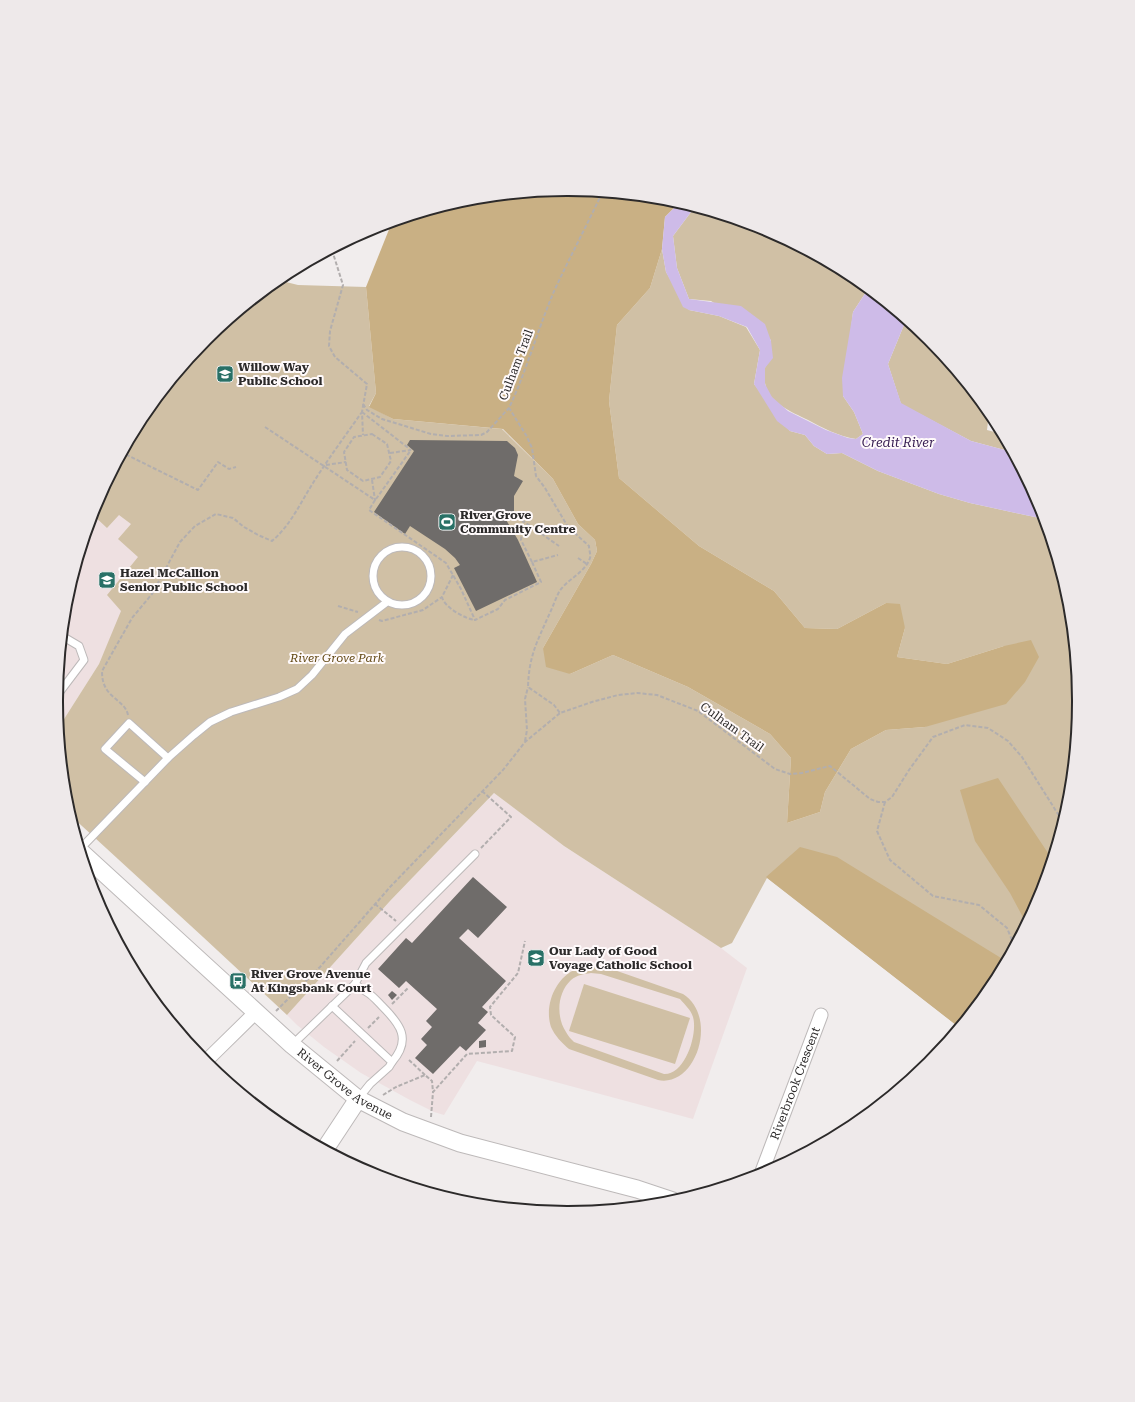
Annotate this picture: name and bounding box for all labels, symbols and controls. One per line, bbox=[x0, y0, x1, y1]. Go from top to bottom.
street label: Culham Trail bbox=[496, 327, 536, 402]
place label: Willow Way Public School bbox=[238, 360, 323, 388]
school or university icon: Willow Way Public School bbox=[215, 364, 235, 384]
water label: Credit River bbox=[862, 435, 935, 450]
place label: River Grove Community Centre bbox=[460, 508, 576, 536]
sports icon: River Grove Community Centre bbox=[437, 512, 457, 532]
place label: Hazel McCallion Senior Public School bbox=[120, 566, 248, 594]
school or university icon: Hazel McCallion Senior Public School bbox=[97, 570, 117, 590]
park label: River Grove Park bbox=[289, 651, 385, 665]
street label: Culham Trail bbox=[698, 699, 767, 755]
place label: Our Lady of Good Voyage Catholic School bbox=[549, 944, 692, 972]
school or university icon: Our Lady of Good Voyage Catholic School bbox=[526, 948, 546, 968]
place label: River Grove Avenue At Kingsbank Court bbox=[251, 967, 372, 995]
bus stop icon: River Grove Avenue At Kingsbank Court bbox=[228, 971, 248, 991]
street label: Riverbrook Crescent bbox=[768, 1024, 823, 1142]
street label: River Grove Avenue bbox=[294, 1045, 395, 1123]

